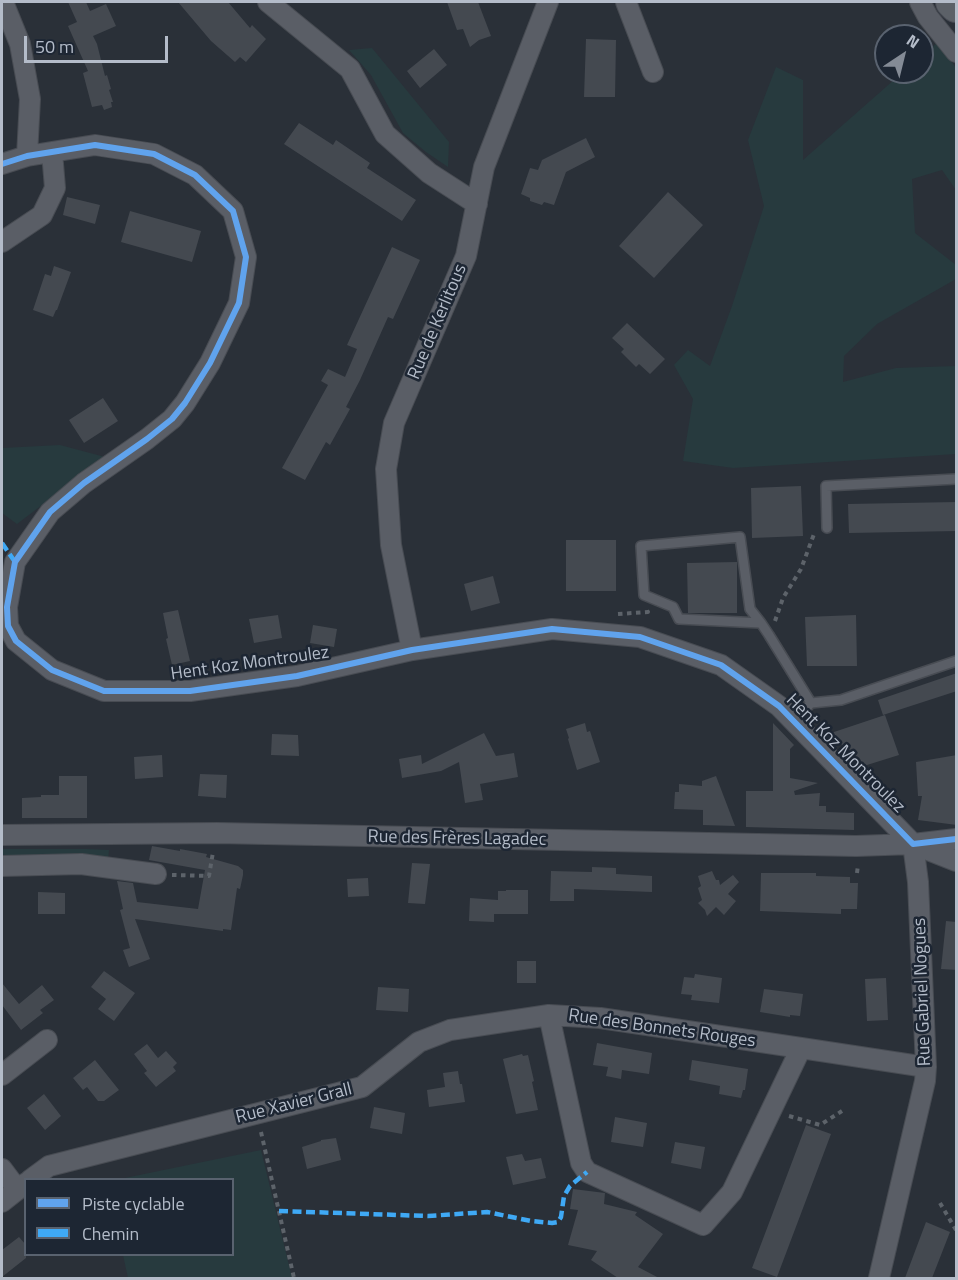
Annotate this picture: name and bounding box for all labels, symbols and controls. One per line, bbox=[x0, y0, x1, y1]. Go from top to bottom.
scale bar bbox=[27, 24, 171, 62]
north arrow bbox=[874, 24, 934, 84]
text: N bbox=[902, 28, 925, 54]
text: 50 m bbox=[35, 33, 74, 60]
street label: Rue de Kerlitous bbox=[404, 261, 472, 383]
street label: Hent Koz Montroulez bbox=[169, 642, 331, 686]
street label: Hent Koz Montroulez bbox=[781, 690, 909, 818]
street label: Rue des Frères Lagadec bbox=[368, 827, 546, 851]
street label: Rue Gabriel Nogues bbox=[910, 917, 936, 1067]
street label: Rue des Bonnets Rouges bbox=[567, 1005, 757, 1053]
street label: Rue Xavier Grall bbox=[234, 1079, 354, 1129]
legend bbox=[24, 1178, 234, 1256]
text: Piste cyclable bbox=[82, 1190, 184, 1217]
text: Chemin bbox=[82, 1220, 139, 1247]

